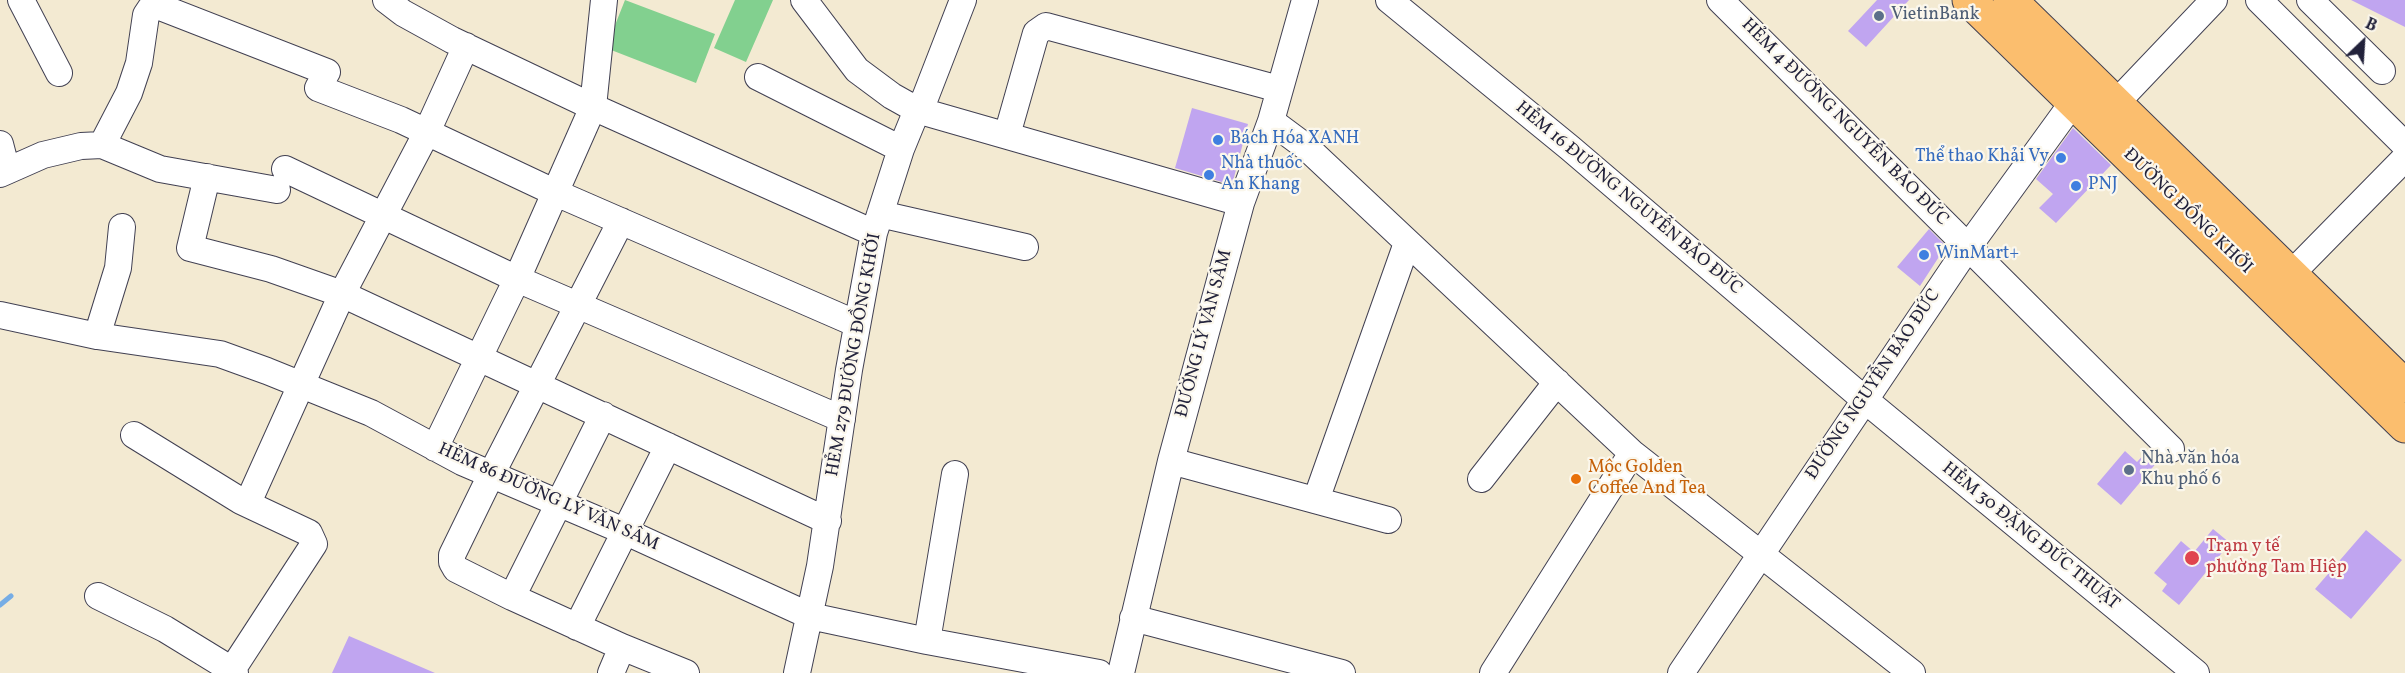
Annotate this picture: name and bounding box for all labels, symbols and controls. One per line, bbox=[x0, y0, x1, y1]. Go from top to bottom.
place label: VietinBank bbox=[1891, 5, 1980, 27]
marker: VietinBank bbox=[1872, 9, 1886, 23]
north arrow bbox=[2333, 12, 2393, 72]
text: B bbox=[2361, 13, 2380, 38]
street label: HẺM 4 ĐƯỜNG NGUYỄN BẢO ĐỨC bbox=[1736, 15, 1952, 231]
street label: HẺM 16 ĐƯỜNG NGUYỄN BẢO ĐỨC bbox=[1510, 98, 1746, 300]
place label: Bách Hóa XANH bbox=[1230, 129, 1359, 151]
marker: Bách Hóa XANH bbox=[1211, 133, 1225, 147]
street label: ĐƯỜNG ĐỒNG KHỞI bbox=[2118, 145, 2256, 279]
place label: Thể thao Khải Vy bbox=[1915, 147, 2049, 169]
marker: Thể thao Khải Vy bbox=[2054, 151, 2068, 165]
place label: Nhà thuốc An Khang bbox=[1221, 154, 1302, 196]
marker: Nhà thuốc An Khang bbox=[1202, 168, 1216, 182]
place label: PNJ bbox=[2088, 175, 2118, 197]
marker: PNJ bbox=[2069, 179, 2083, 193]
street label: HẺM 279 ĐƯỜNG ĐỒNG KHỞI bbox=[823, 232, 887, 478]
place label: WinMart+ bbox=[1936, 244, 2019, 266]
street label: ĐƯỜNG LÝ VĂN SÂM bbox=[1172, 248, 1238, 420]
marker: WinMart+ bbox=[1917, 248, 1931, 262]
street label: ĐƯỜNG NGUYỄN BẢO ĐỨC bbox=[1802, 286, 1946, 484]
street label: HẺM 86 ĐƯỜNG LÝ VĂN SÂM bbox=[434, 439, 662, 557]
place label: Nhà văn hóa Khu phố 6 bbox=[2141, 449, 2240, 492]
place label: Mộc Golden Coffee And Tea bbox=[1588, 458, 1706, 500]
street label: HẺM 30 ĐẶNG ĐỨC THUẬT bbox=[1937, 459, 2123, 615]
marker: Nhà văn hóa Khu phố 6 bbox=[2122, 463, 2136, 477]
marker: Mộc Golden Coffee And Tea bbox=[1569, 472, 1583, 486]
place label: Trạm y tế phường Tam Hiệp bbox=[2206, 537, 2347, 580]
marker: Trạm y tế phường Tam Hiệp bbox=[2183, 549, 2201, 567]

